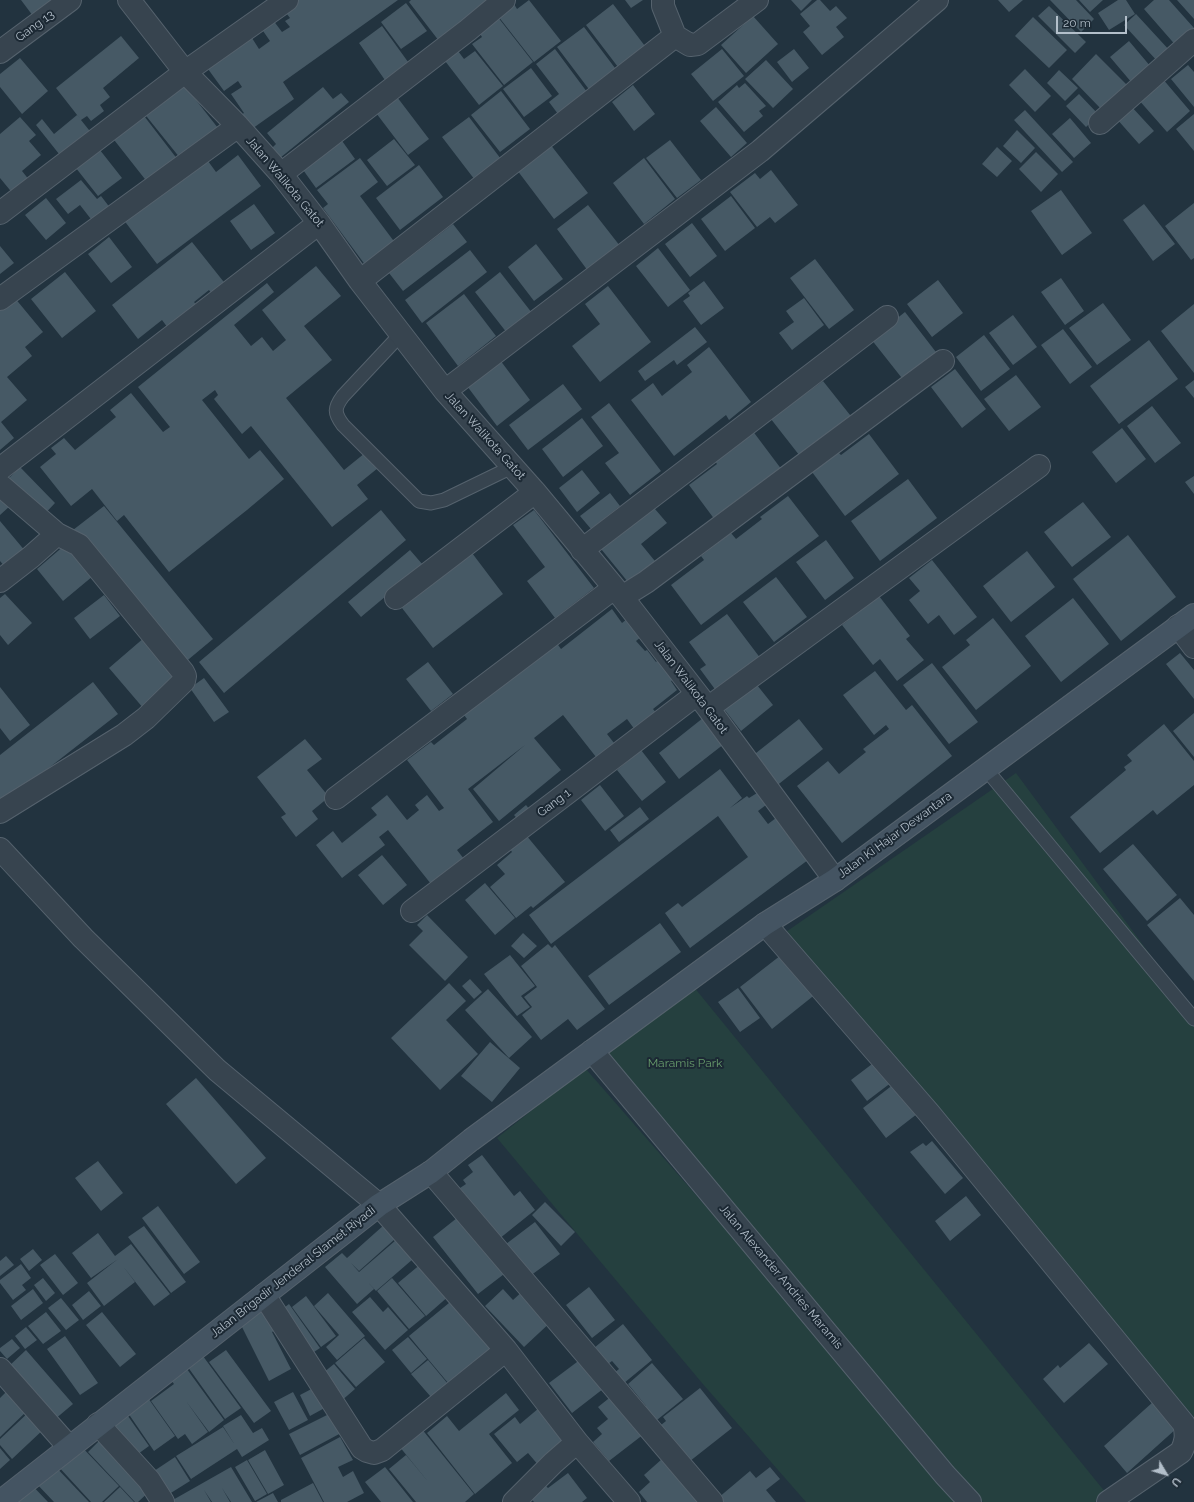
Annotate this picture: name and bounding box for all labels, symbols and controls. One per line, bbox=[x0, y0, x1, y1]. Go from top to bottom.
street label: Gang 13 bbox=[13, 7, 57, 45]
scale bar bbox=[1058, 8, 1129, 34]
text: 20 m bbox=[1063, 16, 1091, 30]
street label: Jalan Walikota Gatot bbox=[243, 134, 327, 230]
street label: Jalan Walikota Gatot bbox=[442, 389, 528, 483]
street label: Jalan Walikota Gatot bbox=[651, 637, 731, 737]
street label: Gang 1 bbox=[535, 786, 573, 820]
street label: Jalan Ki Hajar Dewantara bbox=[835, 789, 955, 881]
park label: Maramis Park bbox=[648, 1056, 722, 1070]
street label: Jalan Alexander Andries Maramis bbox=[716, 1202, 846, 1352]
street label: Jalan Brigadir Jenderal Slamet Riyadi bbox=[208, 1203, 378, 1341]
north arrow bbox=[1146, 1454, 1186, 1494]
text: U bbox=[1168, 1474, 1184, 1489]

